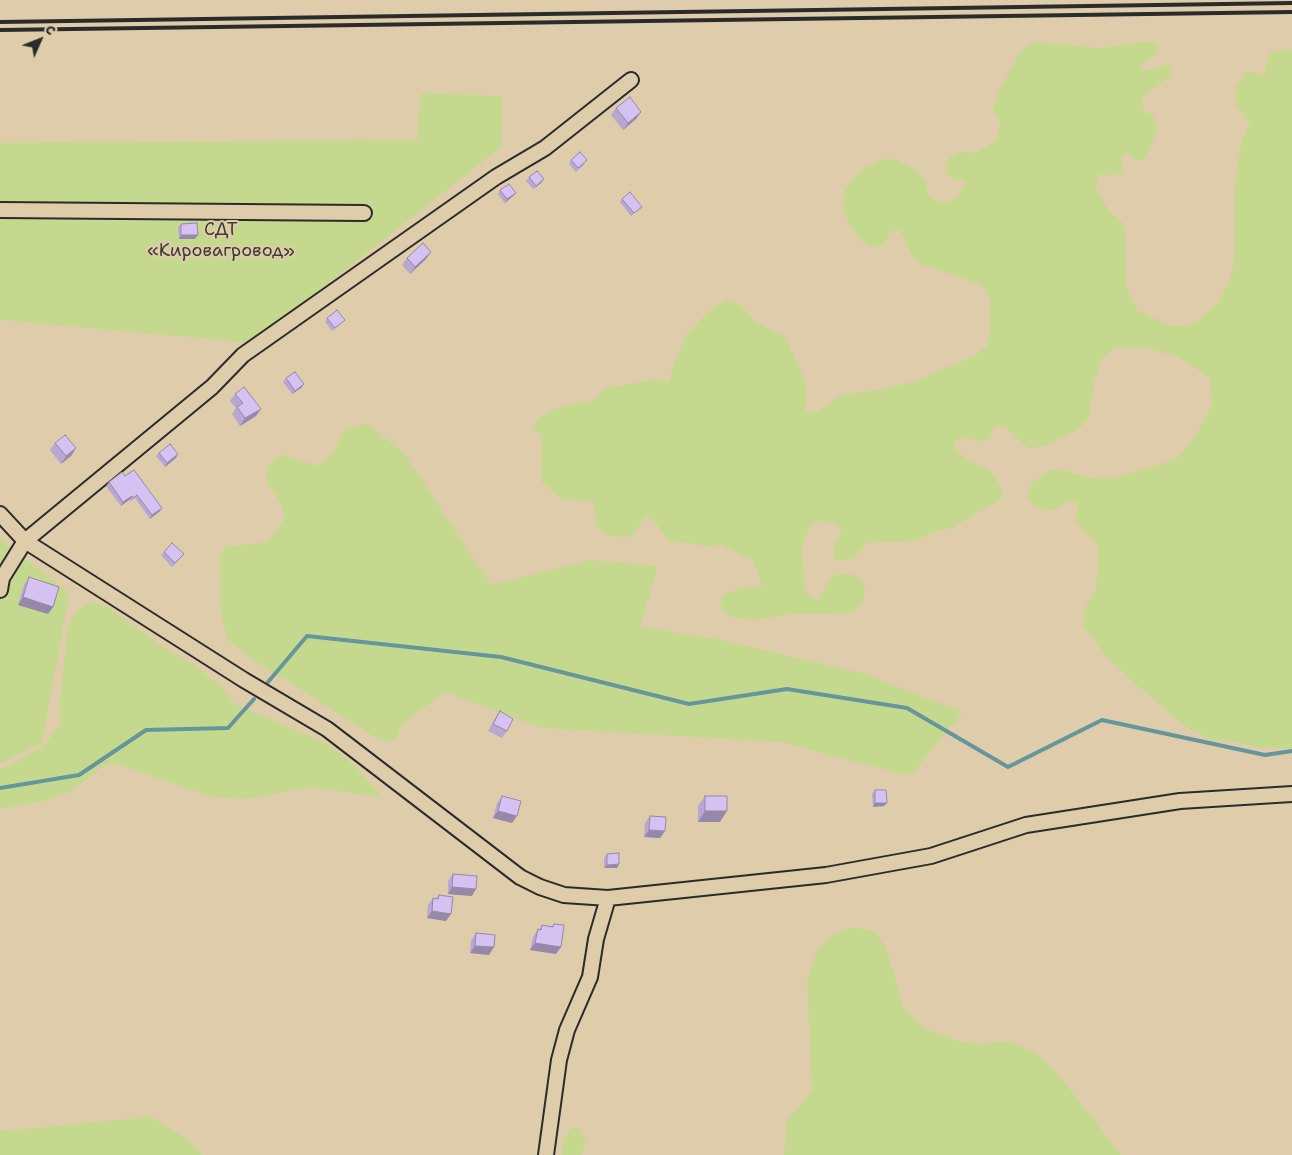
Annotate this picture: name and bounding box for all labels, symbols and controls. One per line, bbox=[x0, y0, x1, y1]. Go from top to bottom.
north arrow bbox=[15, 15, 65, 65]
text: С bbox=[41, 20, 60, 39]
park label: СДТ «Кировагровод» bbox=[147, 219, 295, 262]

